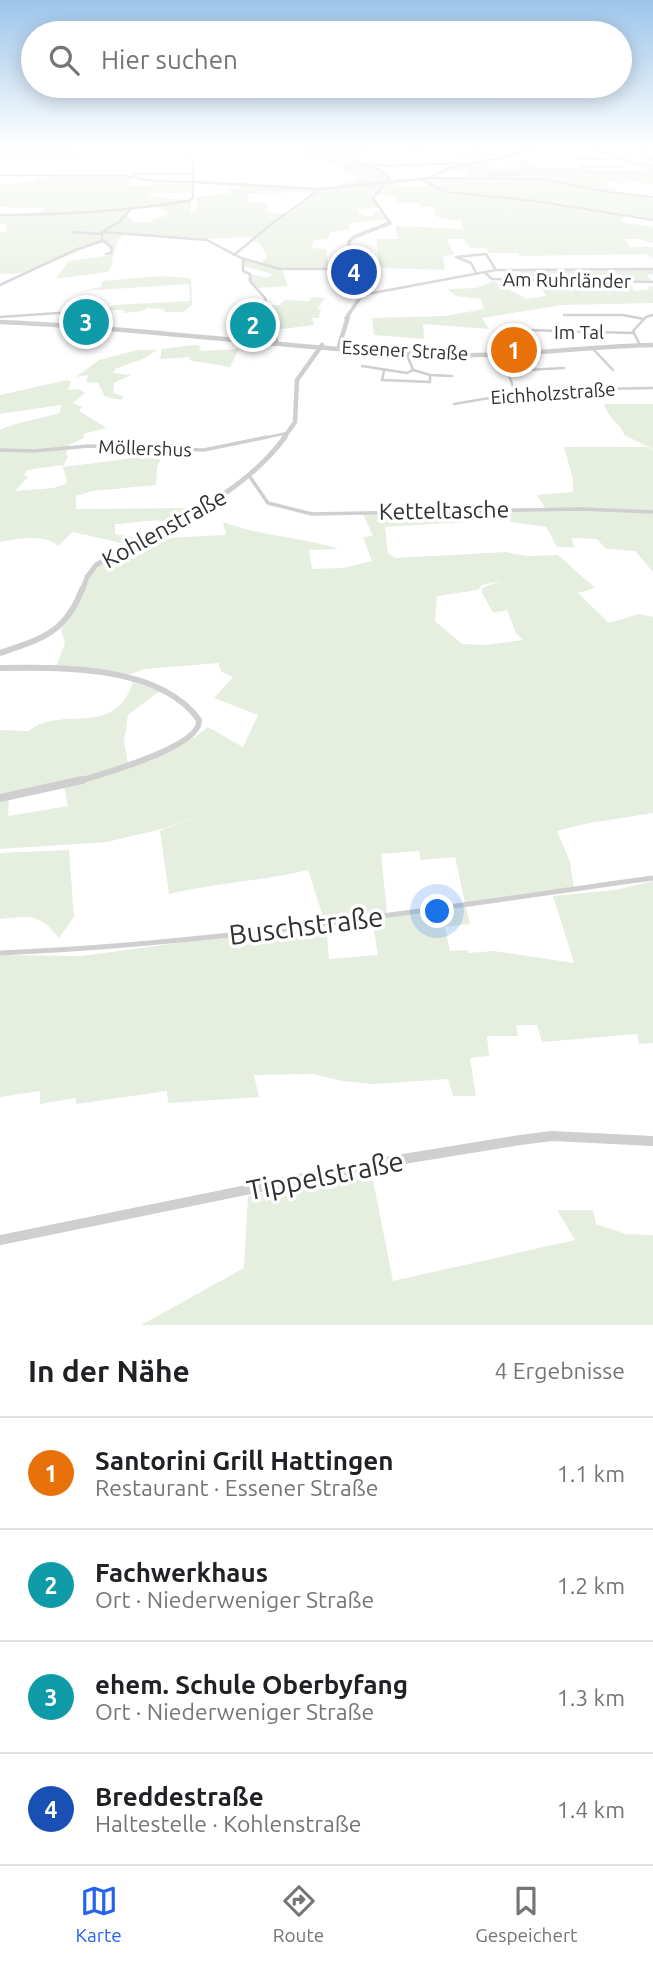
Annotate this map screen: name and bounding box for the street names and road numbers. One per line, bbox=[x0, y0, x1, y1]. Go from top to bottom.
street label: Am Ruhrländer bbox=[503, 268, 631, 292]
street label: Im Tal bbox=[554, 321, 604, 343]
street label: Essener Straße bbox=[341, 336, 469, 364]
street label: Eichholzstraße bbox=[490, 378, 616, 408]
street label: Möllershus bbox=[98, 435, 192, 461]
street label: Kohlenstraße bbox=[97, 484, 231, 572]
street label: Ketteltasche bbox=[379, 496, 509, 524]
street label: Buschstraße bbox=[227, 900, 385, 950]
street label: Tippelstraße bbox=[244, 1145, 406, 1205]

